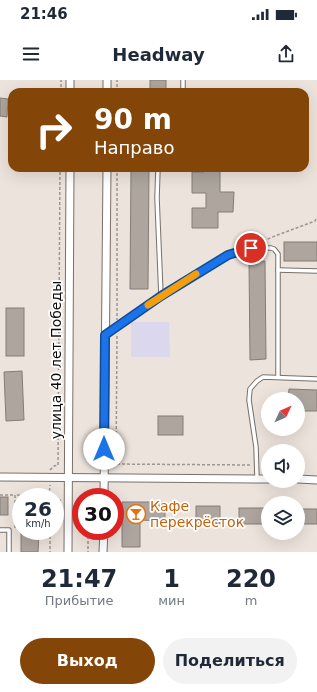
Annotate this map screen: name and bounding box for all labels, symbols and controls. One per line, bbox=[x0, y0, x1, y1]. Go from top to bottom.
text: 21:46 bbox=[20, 5, 68, 23]
icon: menu bbox=[20, 43, 42, 65]
icon: share bbox=[275, 43, 297, 65]
text: Headway bbox=[112, 44, 205, 65]
text: 90 m bbox=[94, 103, 172, 136]
icon: right bbox=[28, 104, 80, 156]
text: Направо bbox=[94, 137, 174, 158]
pin bbox=[234, 231, 268, 265]
icon: arrive bbox=[240, 237, 262, 259]
street label: улица 40 лет Победы bbox=[48, 281, 64, 439]
north arrow bbox=[261, 392, 305, 436]
map controls bbox=[261, 392, 305, 540]
position arrow bbox=[83, 428, 125, 470]
button: sound bbox=[261, 444, 305, 488]
speed limit sign: 30 bbox=[72, 488, 124, 540]
button: layers bbox=[261, 496, 305, 540]
text: 26 bbox=[24, 497, 52, 521]
place label: Кафе перекрёсток bbox=[150, 498, 244, 530]
bar icon: Кафе перекрёсток bbox=[125, 503, 147, 525]
text: km/h bbox=[25, 518, 51, 529]
text: 21:47 bbox=[41, 565, 117, 593]
text: 1 bbox=[163, 565, 180, 593]
text: 220 bbox=[226, 565, 276, 593]
text: Прибытие bbox=[45, 593, 114, 608]
text: мин bbox=[158, 593, 185, 608]
text: m bbox=[245, 593, 257, 608]
button: Выход bbox=[20, 638, 155, 684]
button: Поделиться bbox=[163, 638, 297, 684]

